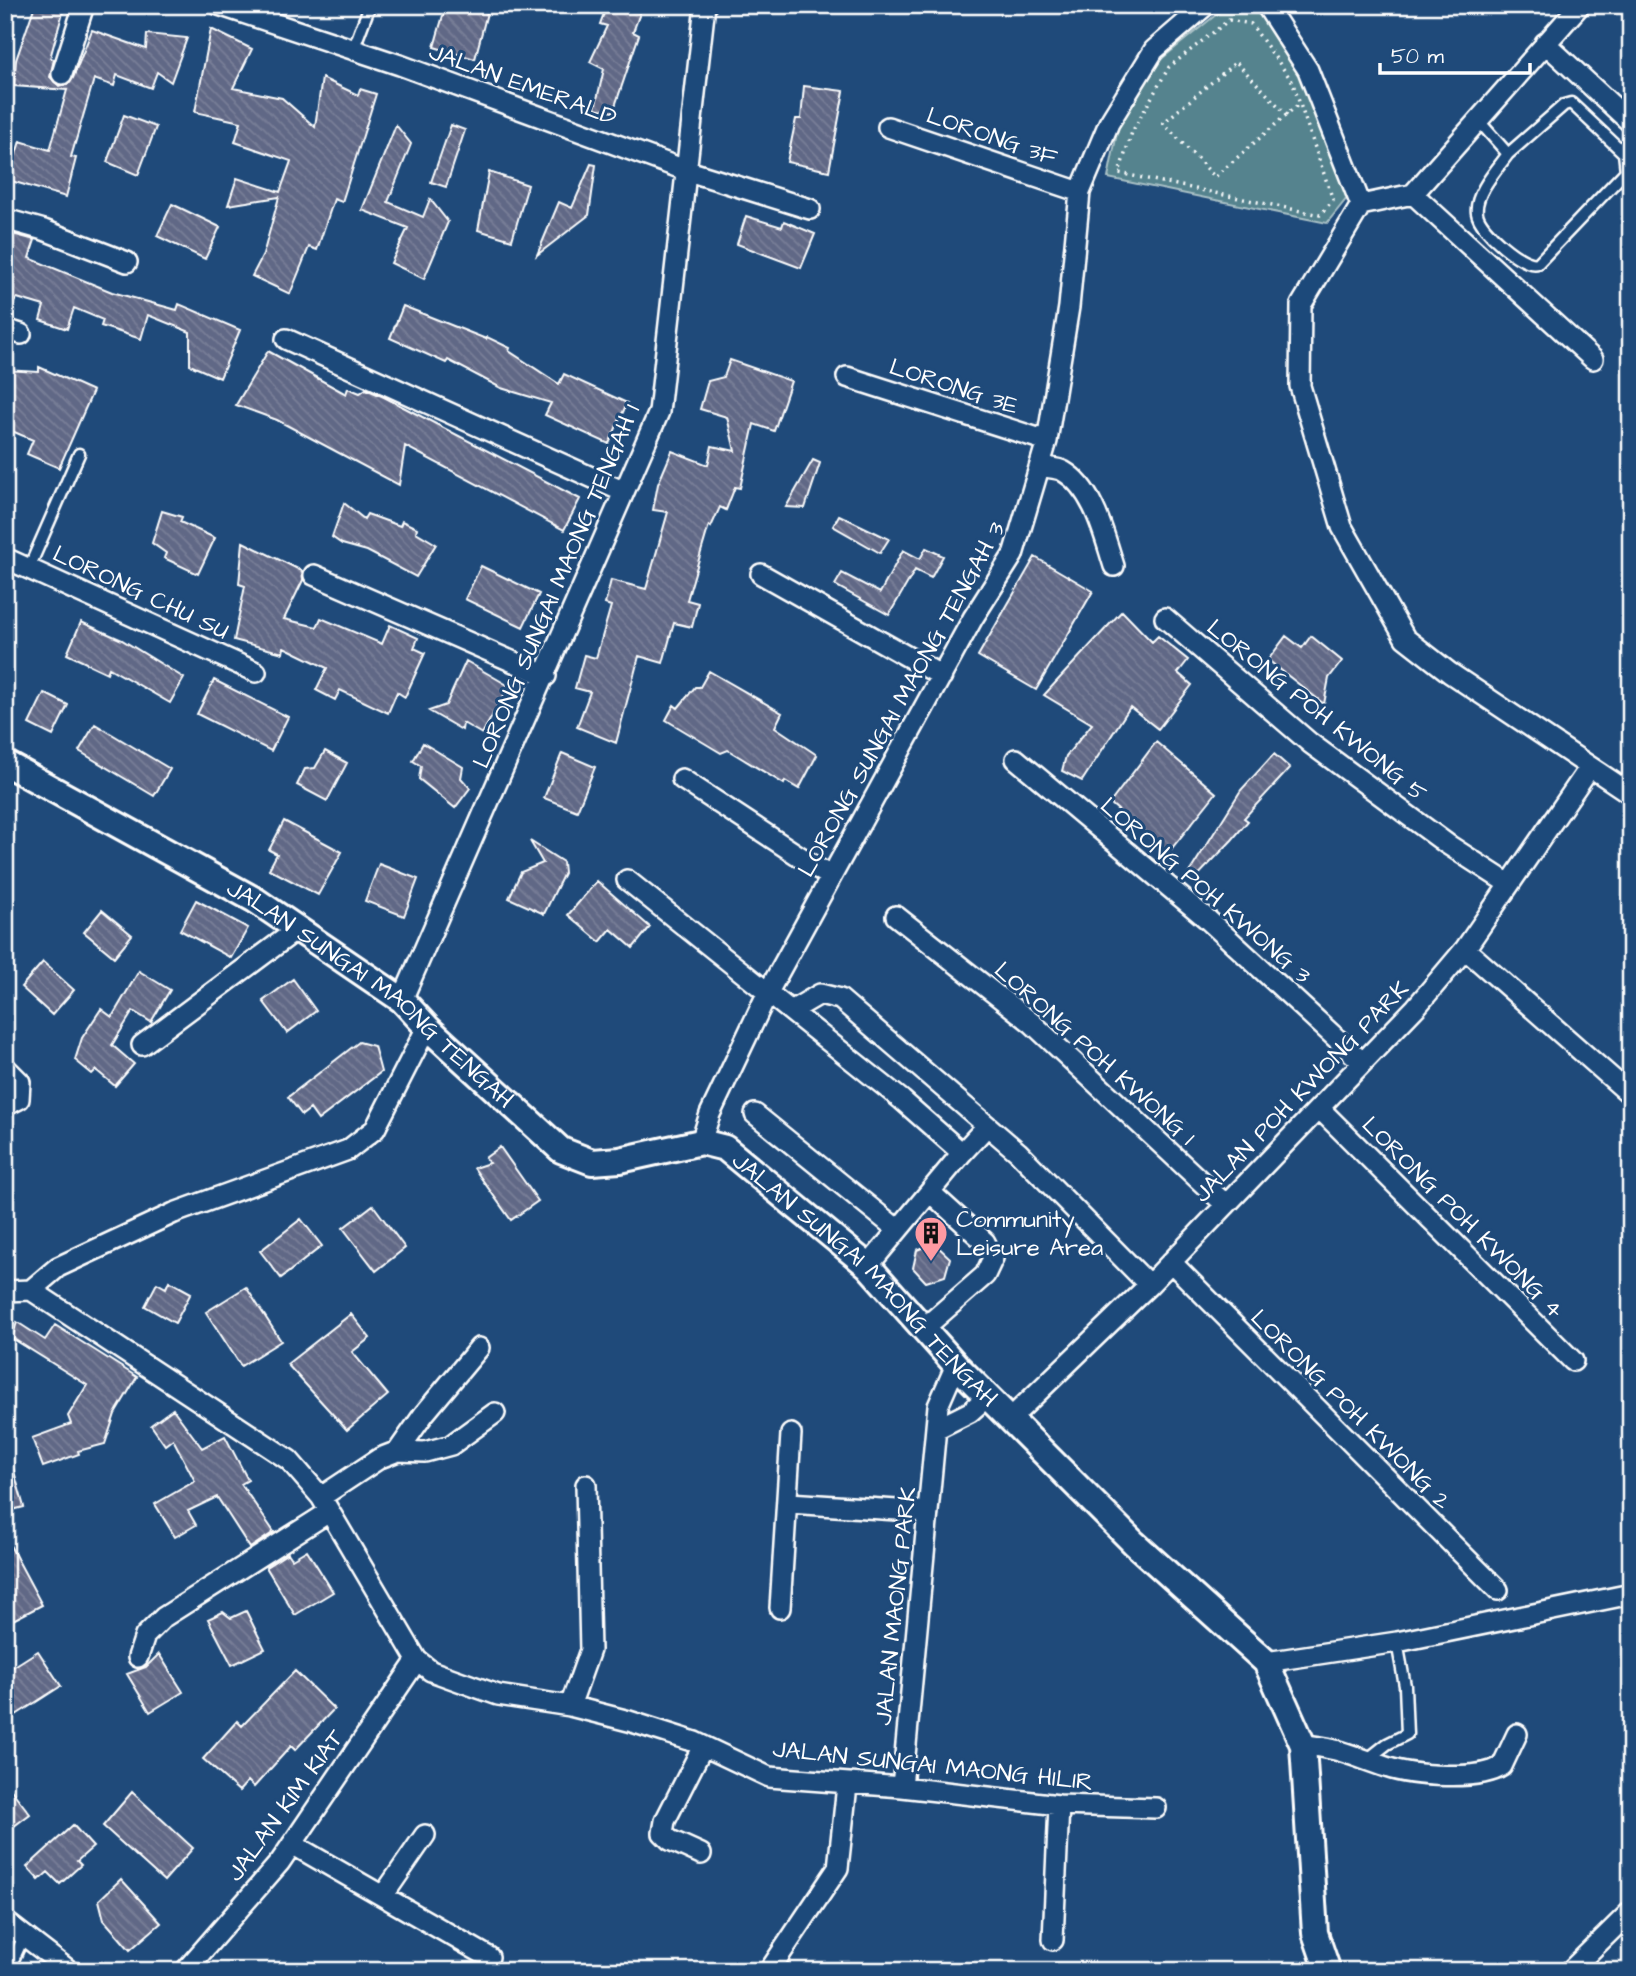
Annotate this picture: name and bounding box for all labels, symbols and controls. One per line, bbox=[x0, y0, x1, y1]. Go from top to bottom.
scale bar bbox=[1380, 32, 1531, 76]
street label: JALAN EMERALD bbox=[424, 35, 621, 135]
text: 50 m bbox=[1391, 42, 1445, 71]
street label: LORONG 3F bbox=[922, 99, 1062, 175]
street label: LORONG 3E bbox=[885, 350, 1022, 424]
street label: LORONG SUNGAI MAONG TENGAH 1 bbox=[465, 399, 649, 774]
street label: LORONG SUNGAI MAONG TENGAH 3 bbox=[790, 516, 1014, 883]
street label: LORONG CHU SU bbox=[47, 537, 234, 649]
street label: LORONG POH KWONG 5 bbox=[1199, 611, 1434, 810]
street label: LORONG POH KWONG 3 bbox=[1093, 790, 1318, 992]
street label: JALAN SUNGAI MAONG TENGAH bbox=[220, 872, 521, 1117]
street label: LORONG POH KWONG 1 bbox=[986, 954, 1202, 1153]
street label: JALAN POH KWONG PARK bbox=[1186, 973, 1417, 1210]
street label: LORONG POH KWONG 4 bbox=[1354, 1109, 1571, 1326]
street label: JALAN SUNGAI MAONG TENGAH bbox=[724, 1144, 1005, 1415]
place label: Community Leisure Area bbox=[956, 1203, 1103, 1265]
building icon: Community Leisure Area bbox=[912, 1214, 950, 1263]
street label: LORONG POH KWONG 2 bbox=[1243, 1302, 1458, 1518]
street label: JALAN MAONG PARK bbox=[867, 1485, 925, 1727]
street label: JALAN KIM KIAT bbox=[219, 1722, 353, 1889]
street label: JALAN SUNGAI MAONG HILIR bbox=[771, 1732, 1095, 1800]

